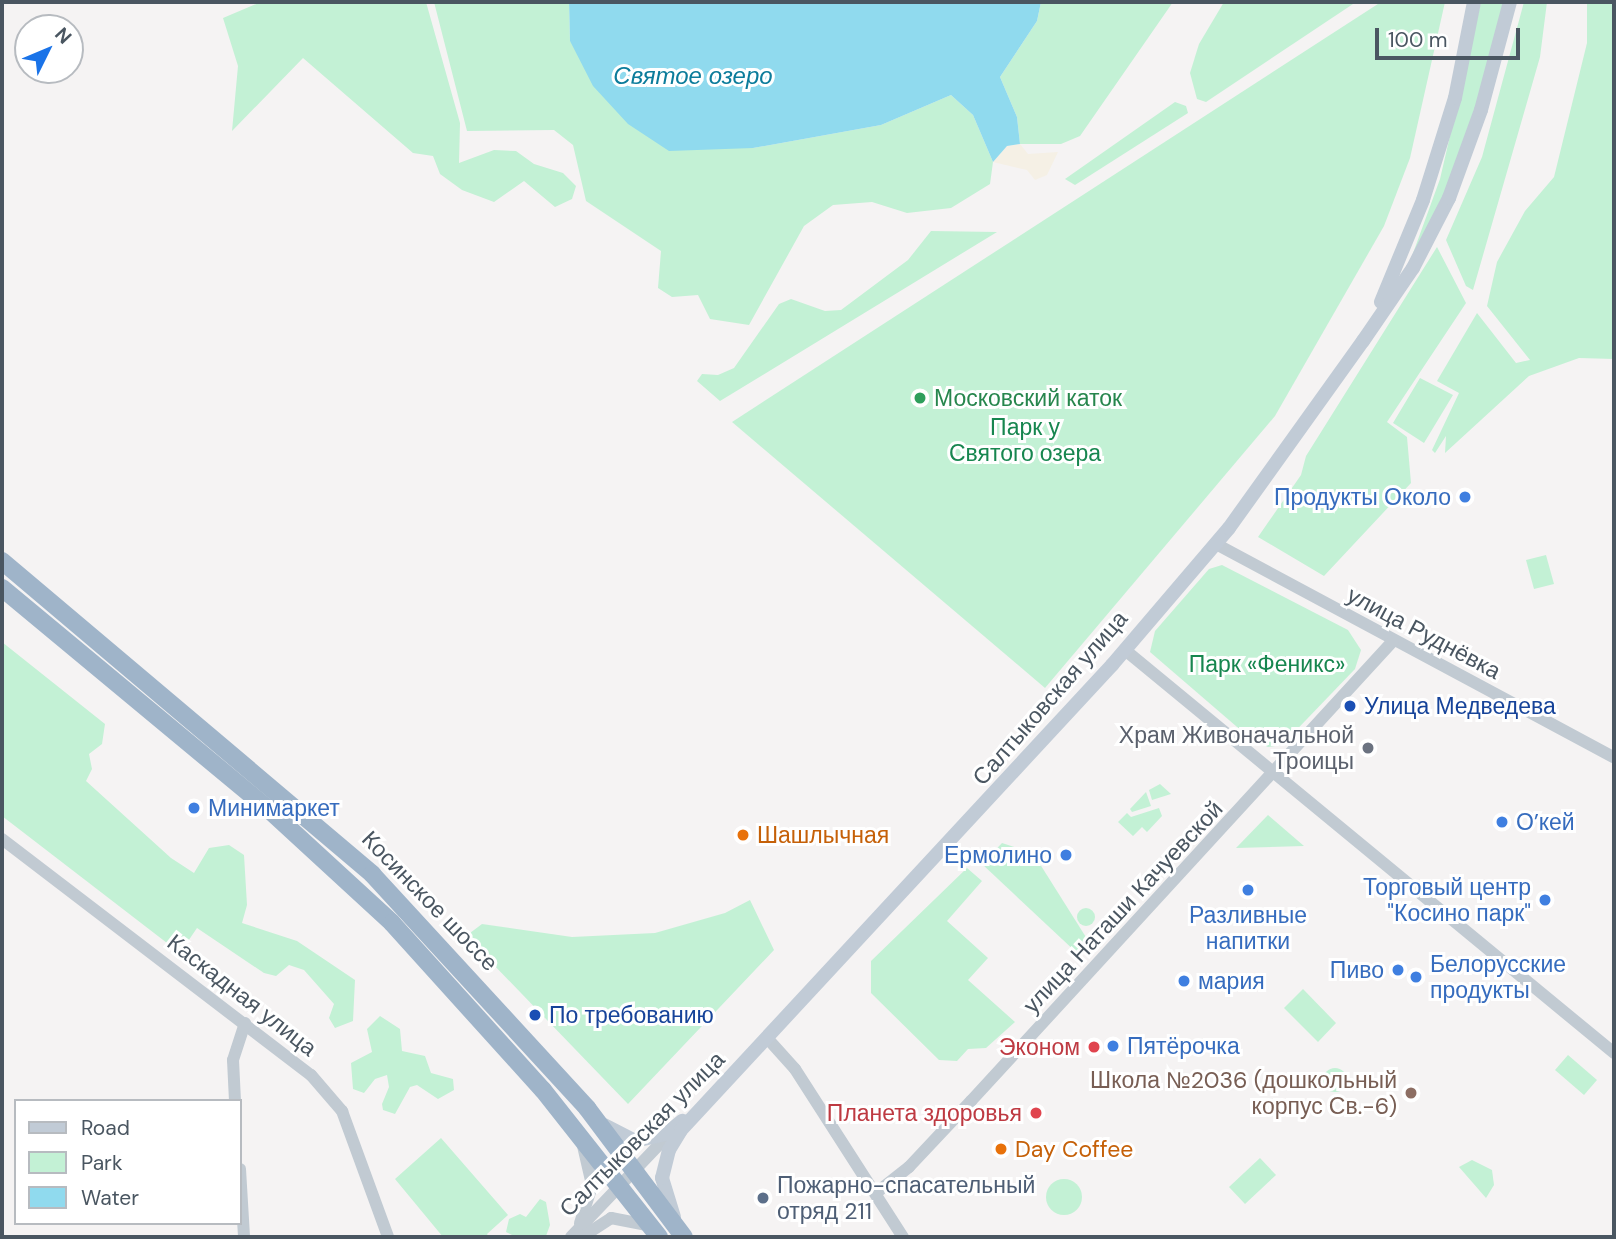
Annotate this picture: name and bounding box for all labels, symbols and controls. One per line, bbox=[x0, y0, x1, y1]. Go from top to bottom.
north arrow bbox=[14, 14, 84, 84]
scale bar bbox=[1378, 14, 1523, 58]
text: N bbox=[49, 22, 77, 49]
text: 100 m bbox=[1388, 26, 1448, 54]
water label: Святое озеро bbox=[613, 62, 773, 90]
place label: Московский каток bbox=[934, 384, 1122, 412]
marker: Московский каток bbox=[912, 390, 928, 406]
park label: Парк у Святого озера bbox=[949, 413, 1101, 467]
place label: Продукты Около bbox=[1274, 483, 1451, 511]
marker: Продукты Около bbox=[1457, 489, 1473, 505]
street label: улица Руднёвка bbox=[1343, 581, 1505, 685]
street label: Салтыковская улица bbox=[967, 605, 1133, 791]
park label: Парк «Феникс» bbox=[1189, 650, 1345, 678]
place label: Улица Медведева bbox=[1364, 692, 1556, 720]
marker: Улица Медведева bbox=[1342, 698, 1358, 714]
place label: Храм Живоначальной Троицы bbox=[1119, 721, 1354, 775]
marker: Храм Живоначальной Троицы bbox=[1360, 740, 1376, 756]
place label: Минимаркет bbox=[208, 794, 340, 822]
street label: улица Наташи Качуевской bbox=[1017, 795, 1229, 1019]
marker: Минимаркет bbox=[186, 800, 202, 816]
place label: О’кей bbox=[1516, 808, 1575, 836]
marker: О’кей bbox=[1494, 814, 1510, 830]
place label: Шашлычная bbox=[757, 821, 889, 849]
street label: Косинское шоссе bbox=[356, 825, 504, 977]
marker: Шашлычная bbox=[735, 827, 751, 843]
place label: Ермолино bbox=[944, 841, 1052, 869]
marker: Ермолино bbox=[1058, 847, 1074, 863]
place label: Торговый центр "Косино парк" bbox=[1363, 873, 1531, 927]
marker: Разливные напитки bbox=[1240, 882, 1256, 898]
marker: Торговый центр "Косино парк" bbox=[1537, 892, 1553, 908]
place label: Разливные напитки bbox=[1189, 901, 1307, 955]
street label: Каскадная улица bbox=[162, 928, 322, 1062]
place label: Белорусские продукты bbox=[1430, 950, 1566, 1004]
place label: Пиво bbox=[1330, 956, 1384, 984]
marker: Пиво bbox=[1390, 962, 1406, 978]
place label: мария bbox=[1198, 967, 1265, 995]
marker: Белорусские продукты bbox=[1408, 969, 1424, 985]
marker: мария bbox=[1176, 973, 1192, 989]
place label: По требованию bbox=[549, 1001, 714, 1029]
marker: По требованию bbox=[527, 1007, 543, 1023]
place label: Пятёрочка bbox=[1127, 1032, 1240, 1060]
place label: Эконом bbox=[999, 1033, 1080, 1061]
marker: Пятёрочка bbox=[1105, 1038, 1121, 1054]
marker: Эконом bbox=[1086, 1039, 1102, 1055]
street label: Салтыковская улица bbox=[554, 1046, 730, 1222]
place label: Школа №2036 (дошкольный корпус Св.-6) bbox=[1090, 1066, 1397, 1120]
marker: Школа №2036 (дошкольный корпус Св.-6) bbox=[1403, 1085, 1419, 1101]
legend bbox=[14, 1099, 242, 1225]
place label: Планета здоровья bbox=[827, 1099, 1022, 1127]
marker: Планета здоровья bbox=[1028, 1105, 1044, 1121]
text: Road bbox=[81, 1114, 130, 1142]
place label: Day Coffee bbox=[1015, 1135, 1133, 1163]
marker: Day Coffee bbox=[993, 1141, 1009, 1157]
text: Park bbox=[81, 1149, 122, 1177]
place label: Пожарно-спасательный отряд 211 bbox=[777, 1171, 1035, 1225]
text: Water bbox=[81, 1184, 139, 1212]
marker: Пожарно-спасательный отряд 211 bbox=[755, 1190, 771, 1206]

